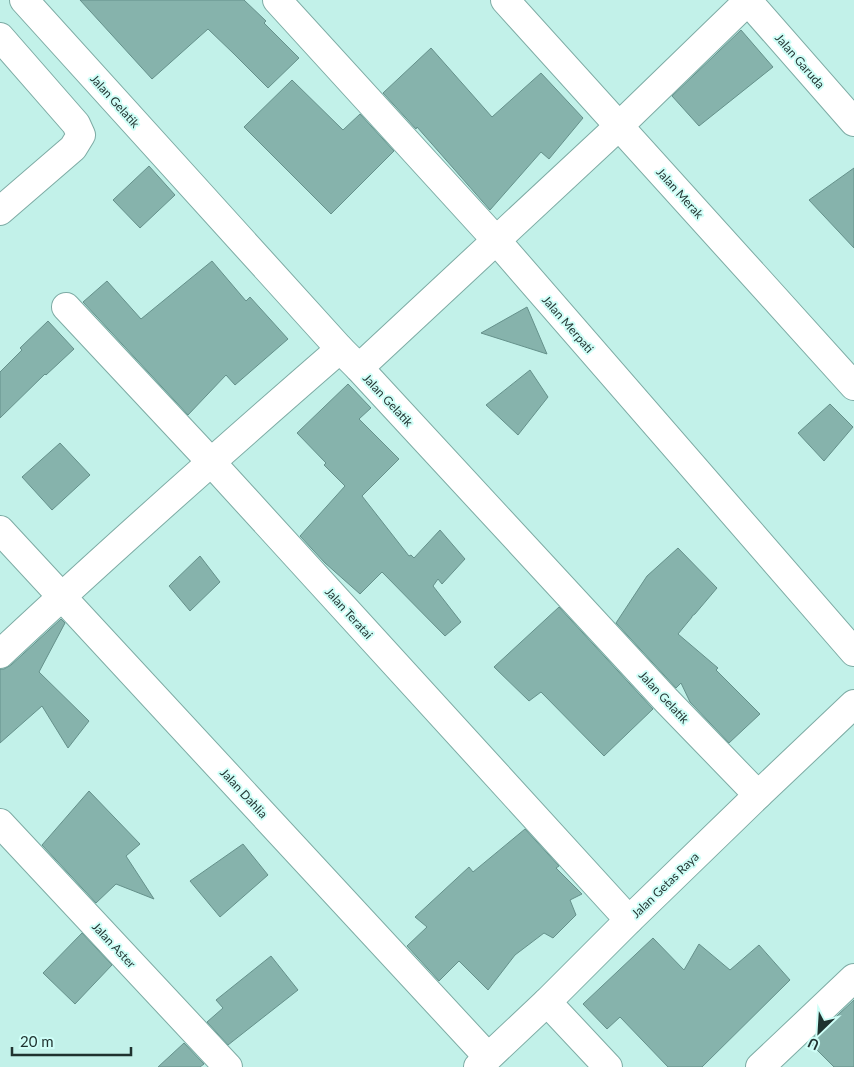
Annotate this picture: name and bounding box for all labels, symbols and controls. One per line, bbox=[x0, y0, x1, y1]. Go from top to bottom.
street label: Jalan Garuda bbox=[772, 30, 828, 92]
street label: Jalan Gelatik bbox=[87, 71, 143, 131]
street label: Jalan Merak bbox=[653, 165, 707, 222]
street label: Jalan Merpati bbox=[539, 292, 597, 356]
street label: Jalan Gelatik bbox=[360, 371, 417, 430]
street label: Jalan Teratai bbox=[322, 584, 376, 642]
street label: Jalan Gelatik bbox=[636, 668, 693, 727]
street label: Jalan Dahlia bbox=[217, 765, 271, 821]
street label: Jalan Getas Raya bbox=[628, 849, 702, 921]
street label: Jalan Aster bbox=[89, 919, 139, 972]
north arrow bbox=[794, 1007, 844, 1057]
scale bar bbox=[12, 1024, 131, 1056]
text: 20 m bbox=[20, 1032, 54, 1050]
text: U bbox=[805, 1034, 822, 1054]

